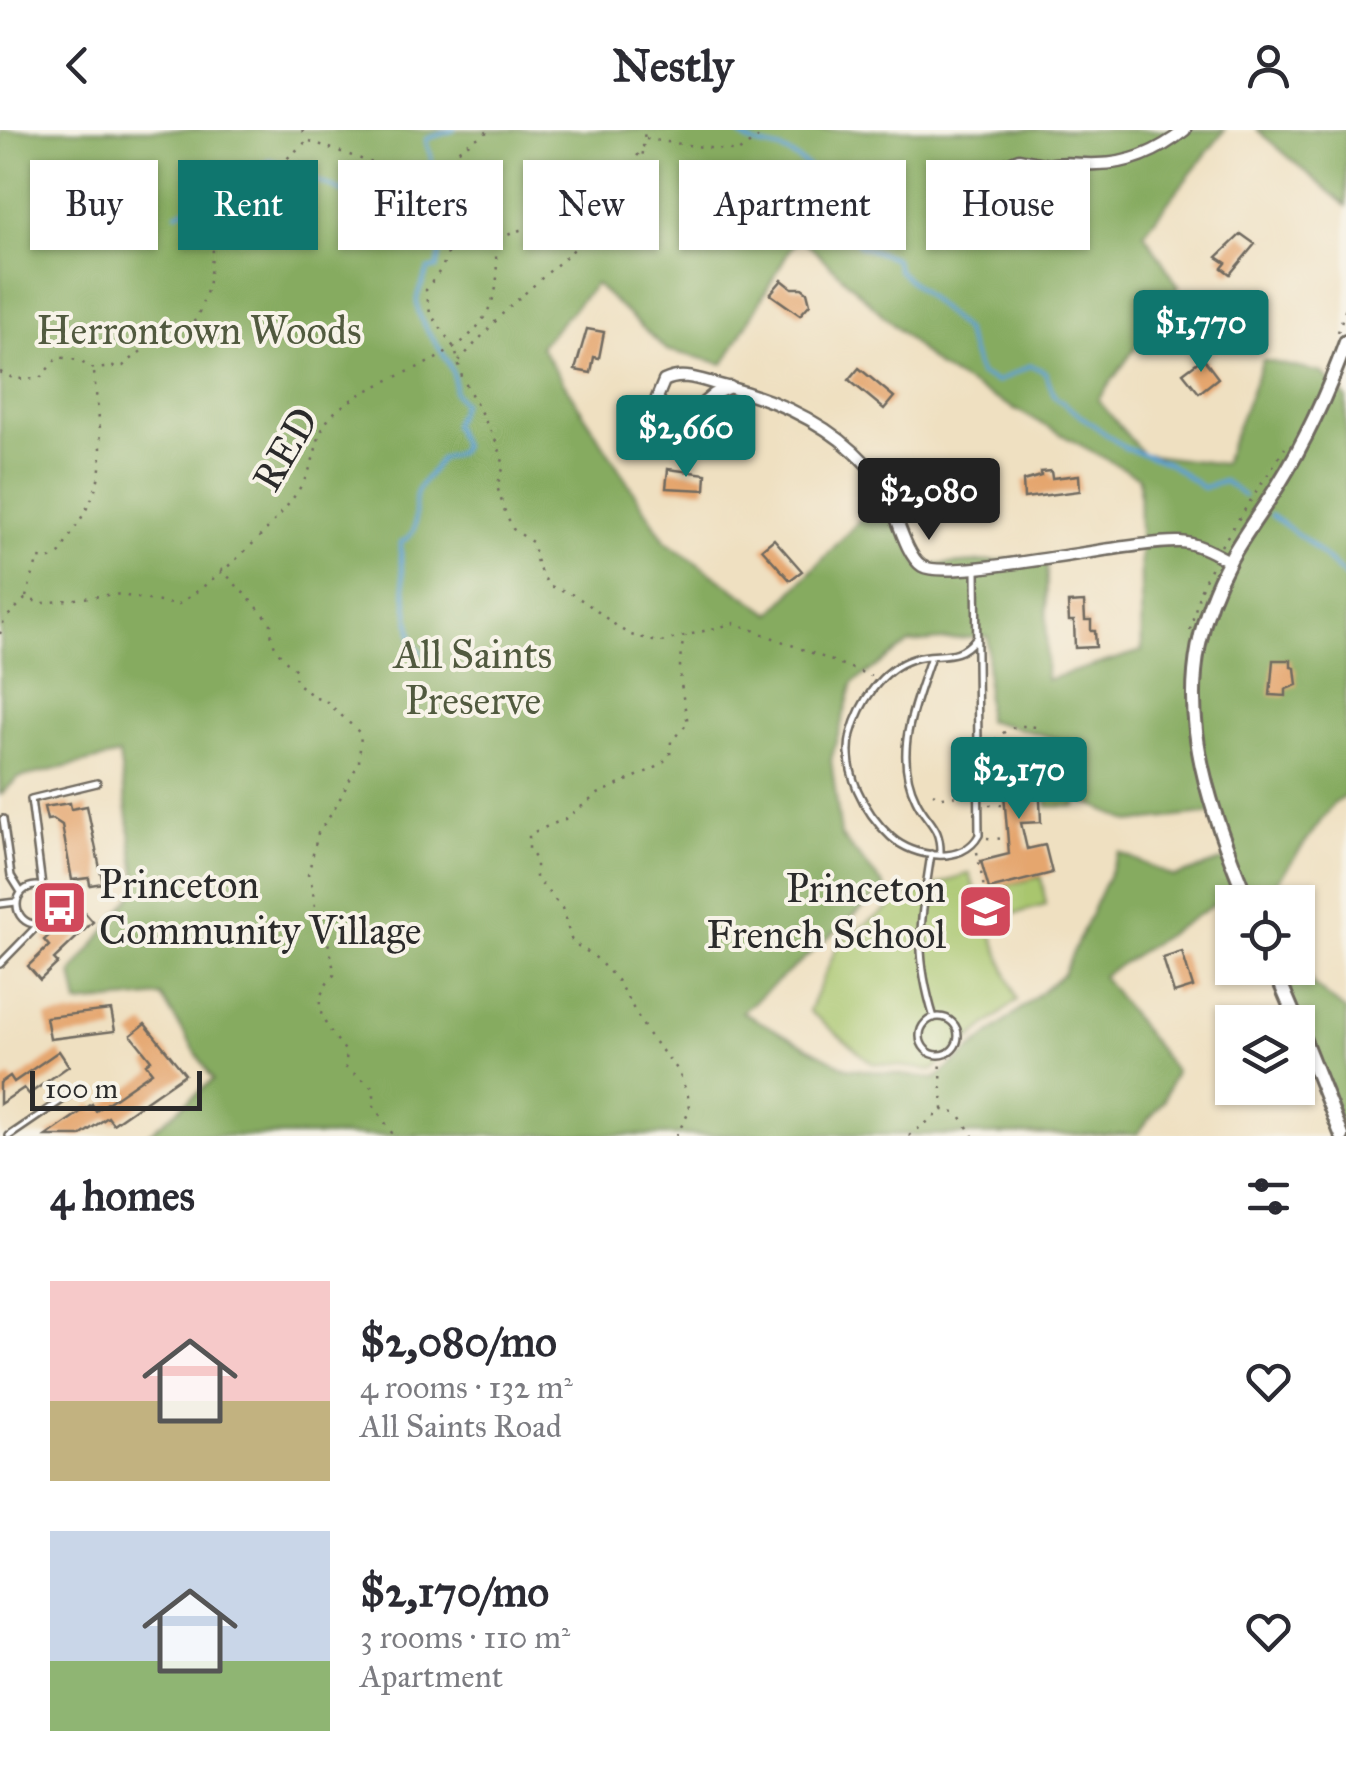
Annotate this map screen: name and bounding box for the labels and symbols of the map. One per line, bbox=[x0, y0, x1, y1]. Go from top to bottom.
pin: $1,770 bbox=[1120, 290, 1282, 375]
park label: Herrontown Woods bbox=[36, 306, 362, 355]
pin: $2,660 bbox=[605, 395, 767, 480]
street label: RED bbox=[242, 399, 329, 500]
pin: $2,080 bbox=[848, 458, 1010, 543]
park label: All Saints Preserve bbox=[392, 630, 552, 725]
pin: $2,170 bbox=[938, 737, 1100, 822]
place label: Princeton Community Village bbox=[99, 860, 421, 955]
place label: Princeton French School bbox=[707, 864, 946, 959]
bus stop icon: Princeton Community Village bbox=[30, 877, 90, 937]
school or university icon: Princeton French School bbox=[955, 881, 1015, 941]
scale bar bbox=[30, 1066, 202, 1110]

